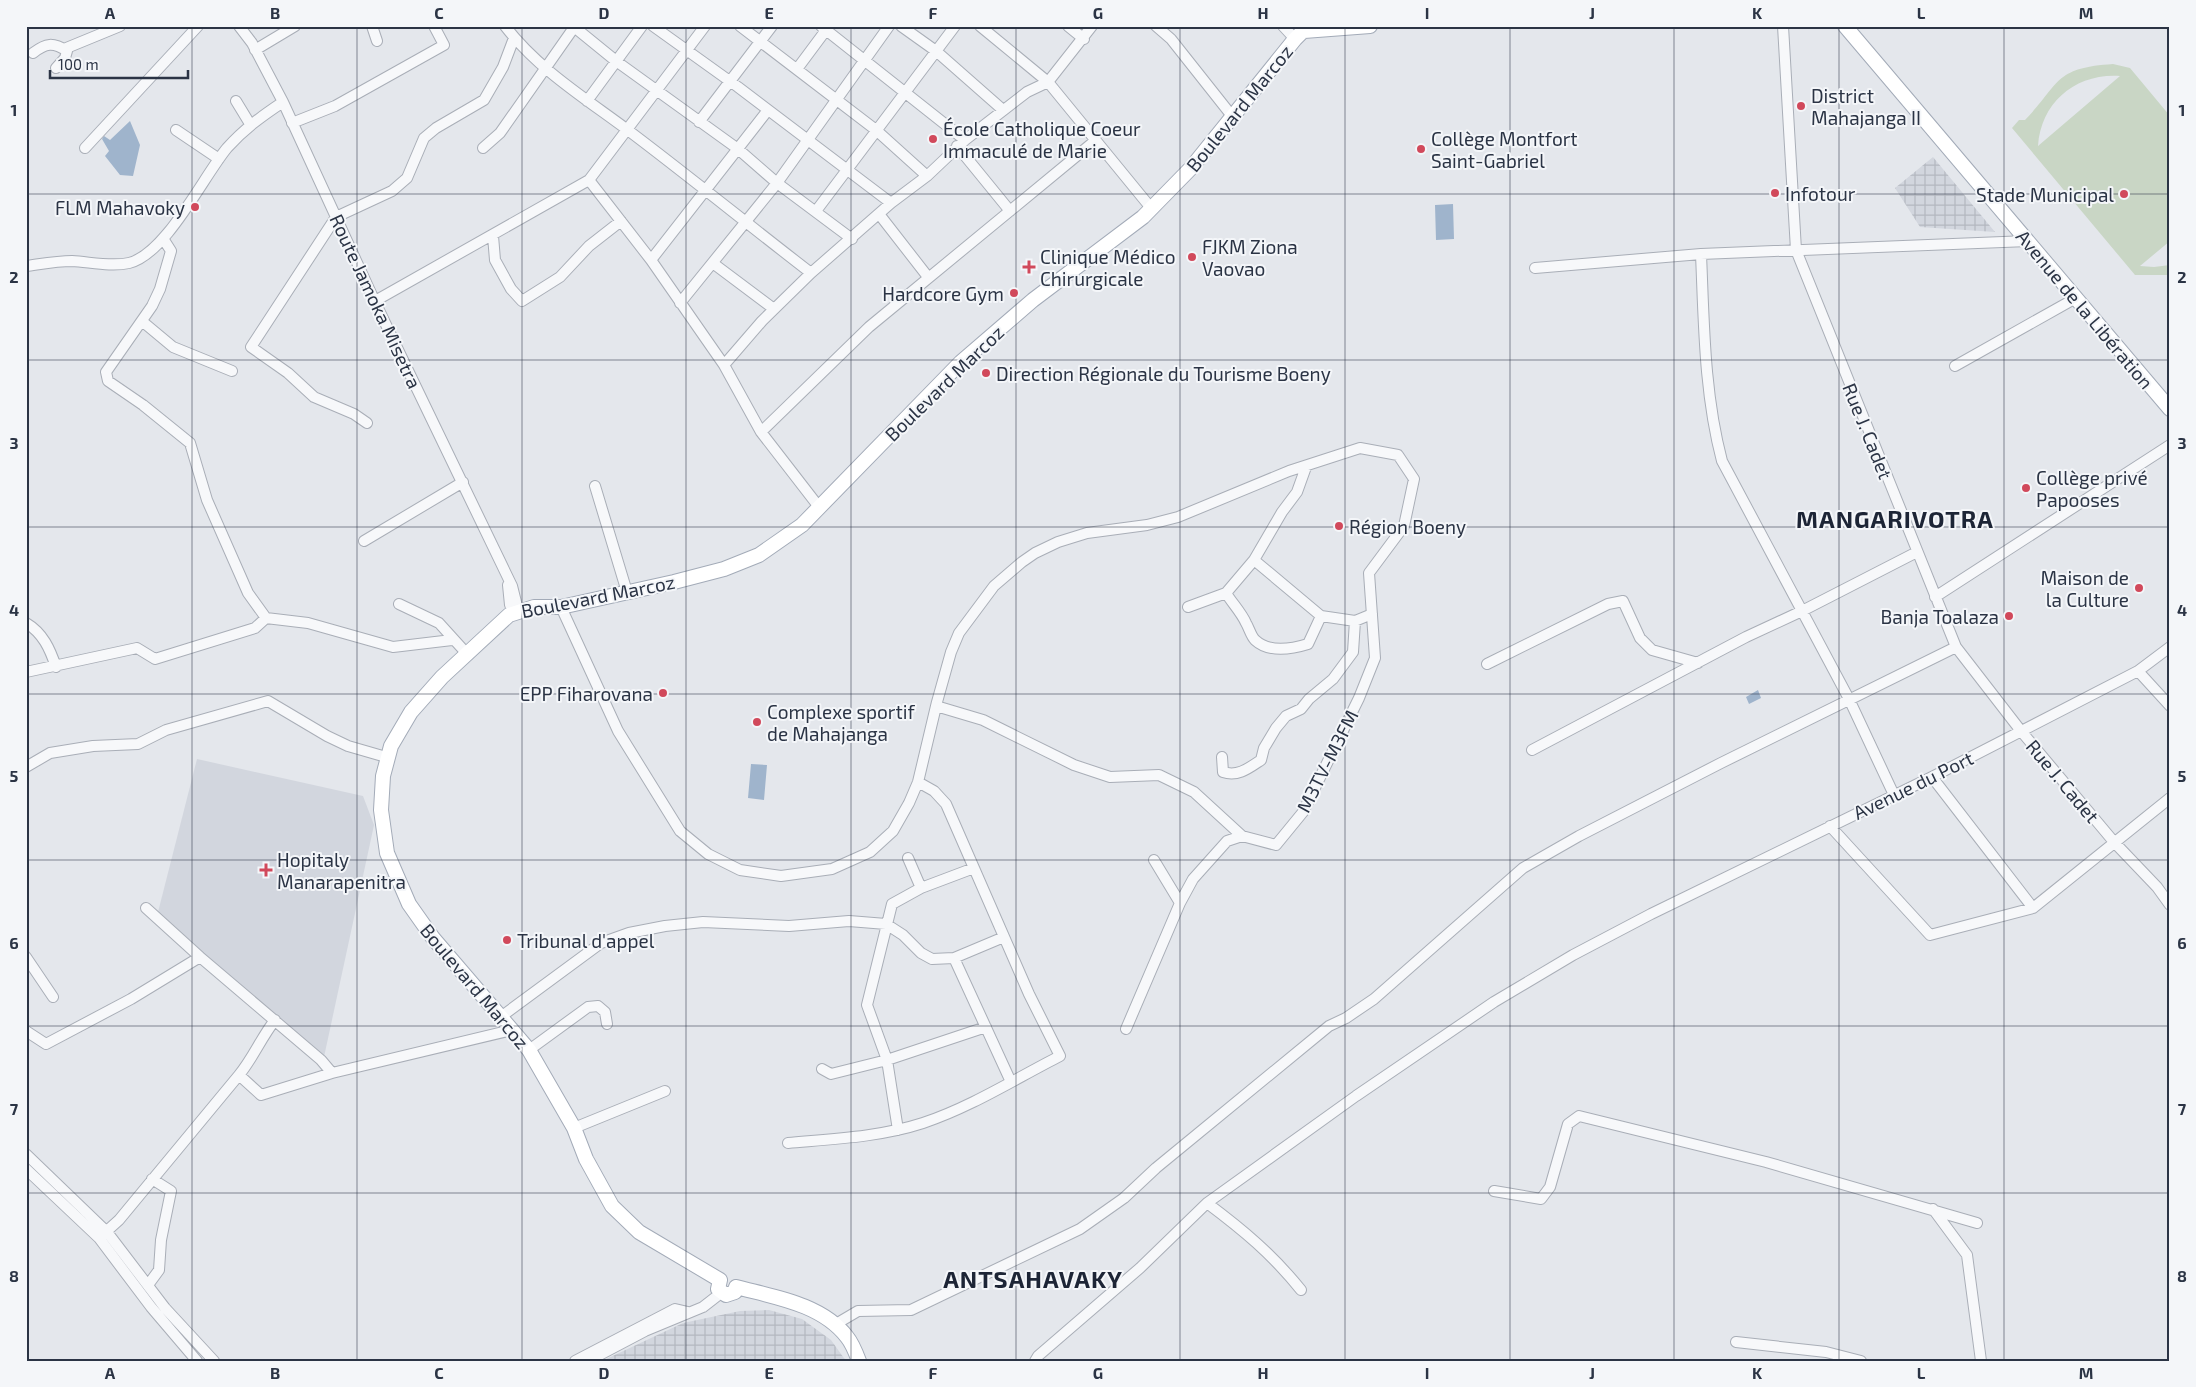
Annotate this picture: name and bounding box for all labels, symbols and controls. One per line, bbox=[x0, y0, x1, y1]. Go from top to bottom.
text: A bbox=[105, 3, 116, 22]
text: B bbox=[270, 3, 280, 22]
text: C bbox=[434, 3, 444, 22]
text: D bbox=[599, 3, 610, 22]
text: E bbox=[764, 3, 774, 22]
text: F bbox=[929, 3, 938, 22]
text: G bbox=[1093, 3, 1103, 22]
text: H bbox=[1257, 3, 1269, 22]
text: I bbox=[1425, 3, 1429, 22]
text: J bbox=[1589, 3, 1595, 22]
text: K bbox=[1752, 3, 1763, 22]
text: L bbox=[1917, 3, 1926, 22]
text: M bbox=[2079, 3, 2093, 22]
street label: Boulevard Marcoz bbox=[1181, 40, 1297, 176]
scale bar bbox=[50, 48, 188, 80]
text: 100 m bbox=[58, 55, 99, 73]
place label: District Mahajanga II bbox=[1811, 84, 1921, 129]
text: 1 bbox=[11, 100, 17, 119]
marker: District Mahajanga II bbox=[1795, 100, 1807, 112]
text: 1 bbox=[2179, 100, 2185, 119]
place label: École Catholique Coeur Immaculé de Marie bbox=[943, 117, 1141, 162]
place label: Collège Montfort Saint-Gabriel bbox=[1431, 127, 1578, 172]
marker: École Catholique Coeur Immaculé de Marie bbox=[927, 133, 939, 145]
marker: Collège Montfort Saint-Gabriel bbox=[1415, 143, 1427, 155]
place label: Infotour bbox=[1785, 182, 1856, 205]
place label: Stade Municipal bbox=[1976, 183, 2114, 206]
marker: Infotour bbox=[1769, 187, 1781, 199]
marker: Stade Municipal bbox=[2118, 188, 2130, 200]
place label: FLM Mahavoky bbox=[55, 196, 185, 219]
marker: FLM Mahavoky bbox=[189, 201, 201, 213]
street label: Route Jamoka Misetra bbox=[325, 210, 427, 392]
street label: Avenue de la Libération bbox=[2012, 225, 2158, 393]
place label: FJKM Ziona Vaovao bbox=[1202, 235, 1298, 280]
place label: Clinique Médico Chirurgicale bbox=[1040, 245, 1175, 290]
marker: FJKM Ziona Vaovao bbox=[1186, 251, 1198, 263]
marker: Clinique Médico Chirurgicale bbox=[1022, 260, 1036, 274]
text: 2 bbox=[9, 267, 19, 286]
text: 2 bbox=[2177, 267, 2187, 286]
place label: Hardcore Gym bbox=[882, 282, 1004, 305]
marker: Hardcore Gym bbox=[1008, 287, 1020, 299]
street label: Boulevard Marcoz bbox=[880, 320, 1008, 446]
place label: Direction Régionale du Tourisme Boeny bbox=[996, 362, 1331, 385]
marker: Direction Régionale du Tourisme Boeny bbox=[980, 367, 992, 379]
street label: Rue J. Cadet bbox=[1838, 380, 1898, 482]
text: 3 bbox=[9, 433, 19, 452]
text: 3 bbox=[2177, 433, 2187, 452]
place label: Collège privé Papooses bbox=[2036, 466, 2148, 511]
marker: Collège privé Papooses bbox=[2020, 482, 2032, 494]
district label: MANGARIVOTRA bbox=[1796, 504, 1994, 533]
place label: Région Boeny bbox=[1349, 515, 1466, 538]
marker: Région Boeny bbox=[1333, 520, 1345, 532]
place label: Maison de la Culture bbox=[2040, 566, 2129, 611]
street label: Boulevard Marcoz bbox=[519, 570, 677, 622]
marker: Maison de la Culture bbox=[2133, 582, 2145, 594]
text: 4 bbox=[9, 600, 19, 619]
text: 4 bbox=[2177, 600, 2187, 619]
place label: Banja Toalaza bbox=[1880, 605, 1999, 628]
marker: Banja Toalaza bbox=[2003, 610, 2015, 622]
place label: EPP Fiharovana bbox=[520, 682, 653, 705]
marker: EPP Fiharovana bbox=[657, 687, 669, 699]
place label: Complexe sportif de Mahajanga bbox=[767, 700, 915, 745]
street label: M3TV-M3FM bbox=[1291, 706, 1363, 816]
marker: Complexe sportif de Mahajanga bbox=[751, 716, 763, 728]
street label: Rue J. Cadet bbox=[2022, 735, 2104, 827]
street label: Avenue du Port bbox=[1849, 746, 1977, 824]
text: 5 bbox=[10, 766, 19, 785]
text: 5 bbox=[2178, 766, 2187, 785]
place label: Hopitaly Manarapenitra bbox=[277, 848, 406, 893]
marker: Hopitaly Manarapenitra bbox=[259, 863, 273, 877]
street label: Boulevard Marcoz bbox=[416, 919, 534, 1053]
place label: Tribunal d'appel bbox=[517, 929, 655, 952]
text: 6 bbox=[9, 933, 19, 952]
text: 6 bbox=[2177, 933, 2187, 952]
marker: Tribunal d'appel bbox=[501, 934, 513, 946]
text: 7 bbox=[10, 1099, 19, 1118]
text: 7 bbox=[2178, 1099, 2187, 1118]
district label: ANTSAHAVAKY bbox=[943, 1264, 1123, 1293]
text: 8 bbox=[9, 1266, 19, 1285]
text: 8 bbox=[2177, 1266, 2187, 1285]
text: A bbox=[105, 1363, 116, 1382]
text: B bbox=[270, 1363, 280, 1382]
text: C bbox=[434, 1363, 444, 1382]
text: D bbox=[599, 1363, 610, 1382]
text: E bbox=[764, 1363, 774, 1382]
text: F bbox=[929, 1363, 938, 1382]
text: G bbox=[1093, 1363, 1103, 1382]
text: H bbox=[1257, 1363, 1269, 1382]
text: I bbox=[1425, 1363, 1429, 1382]
text: J bbox=[1589, 1363, 1595, 1382]
text: K bbox=[1752, 1363, 1763, 1382]
text: L bbox=[1917, 1363, 1926, 1382]
text: M bbox=[2079, 1363, 2093, 1382]

